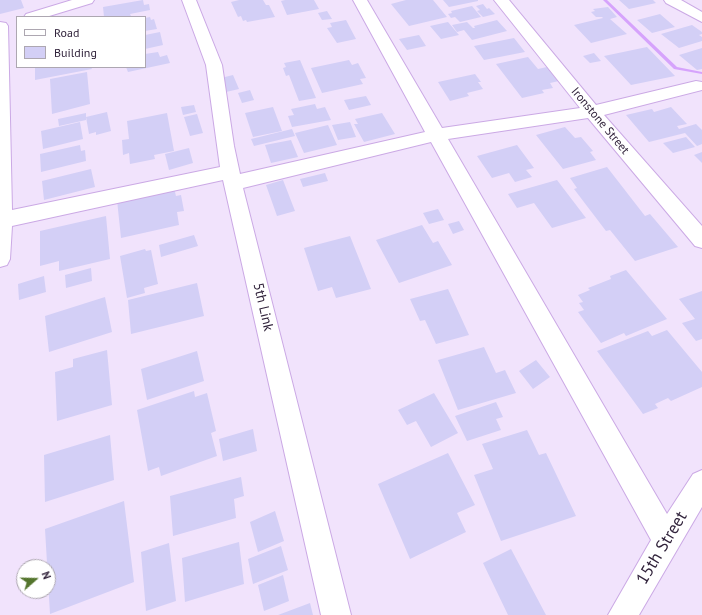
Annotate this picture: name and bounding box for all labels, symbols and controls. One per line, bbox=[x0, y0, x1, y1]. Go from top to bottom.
legend bbox=[16, 16, 146, 68]
text: Road bbox=[54, 25, 79, 40]
text: Building bbox=[54, 45, 97, 60]
street label: Ironstone Street bbox=[568, 85, 632, 157]
street label: 5th Link bbox=[249, 281, 277, 333]
street label: 15th Street bbox=[632, 508, 692, 588]
north arrow bbox=[16, 559, 56, 599]
text: N bbox=[39, 569, 54, 581]

